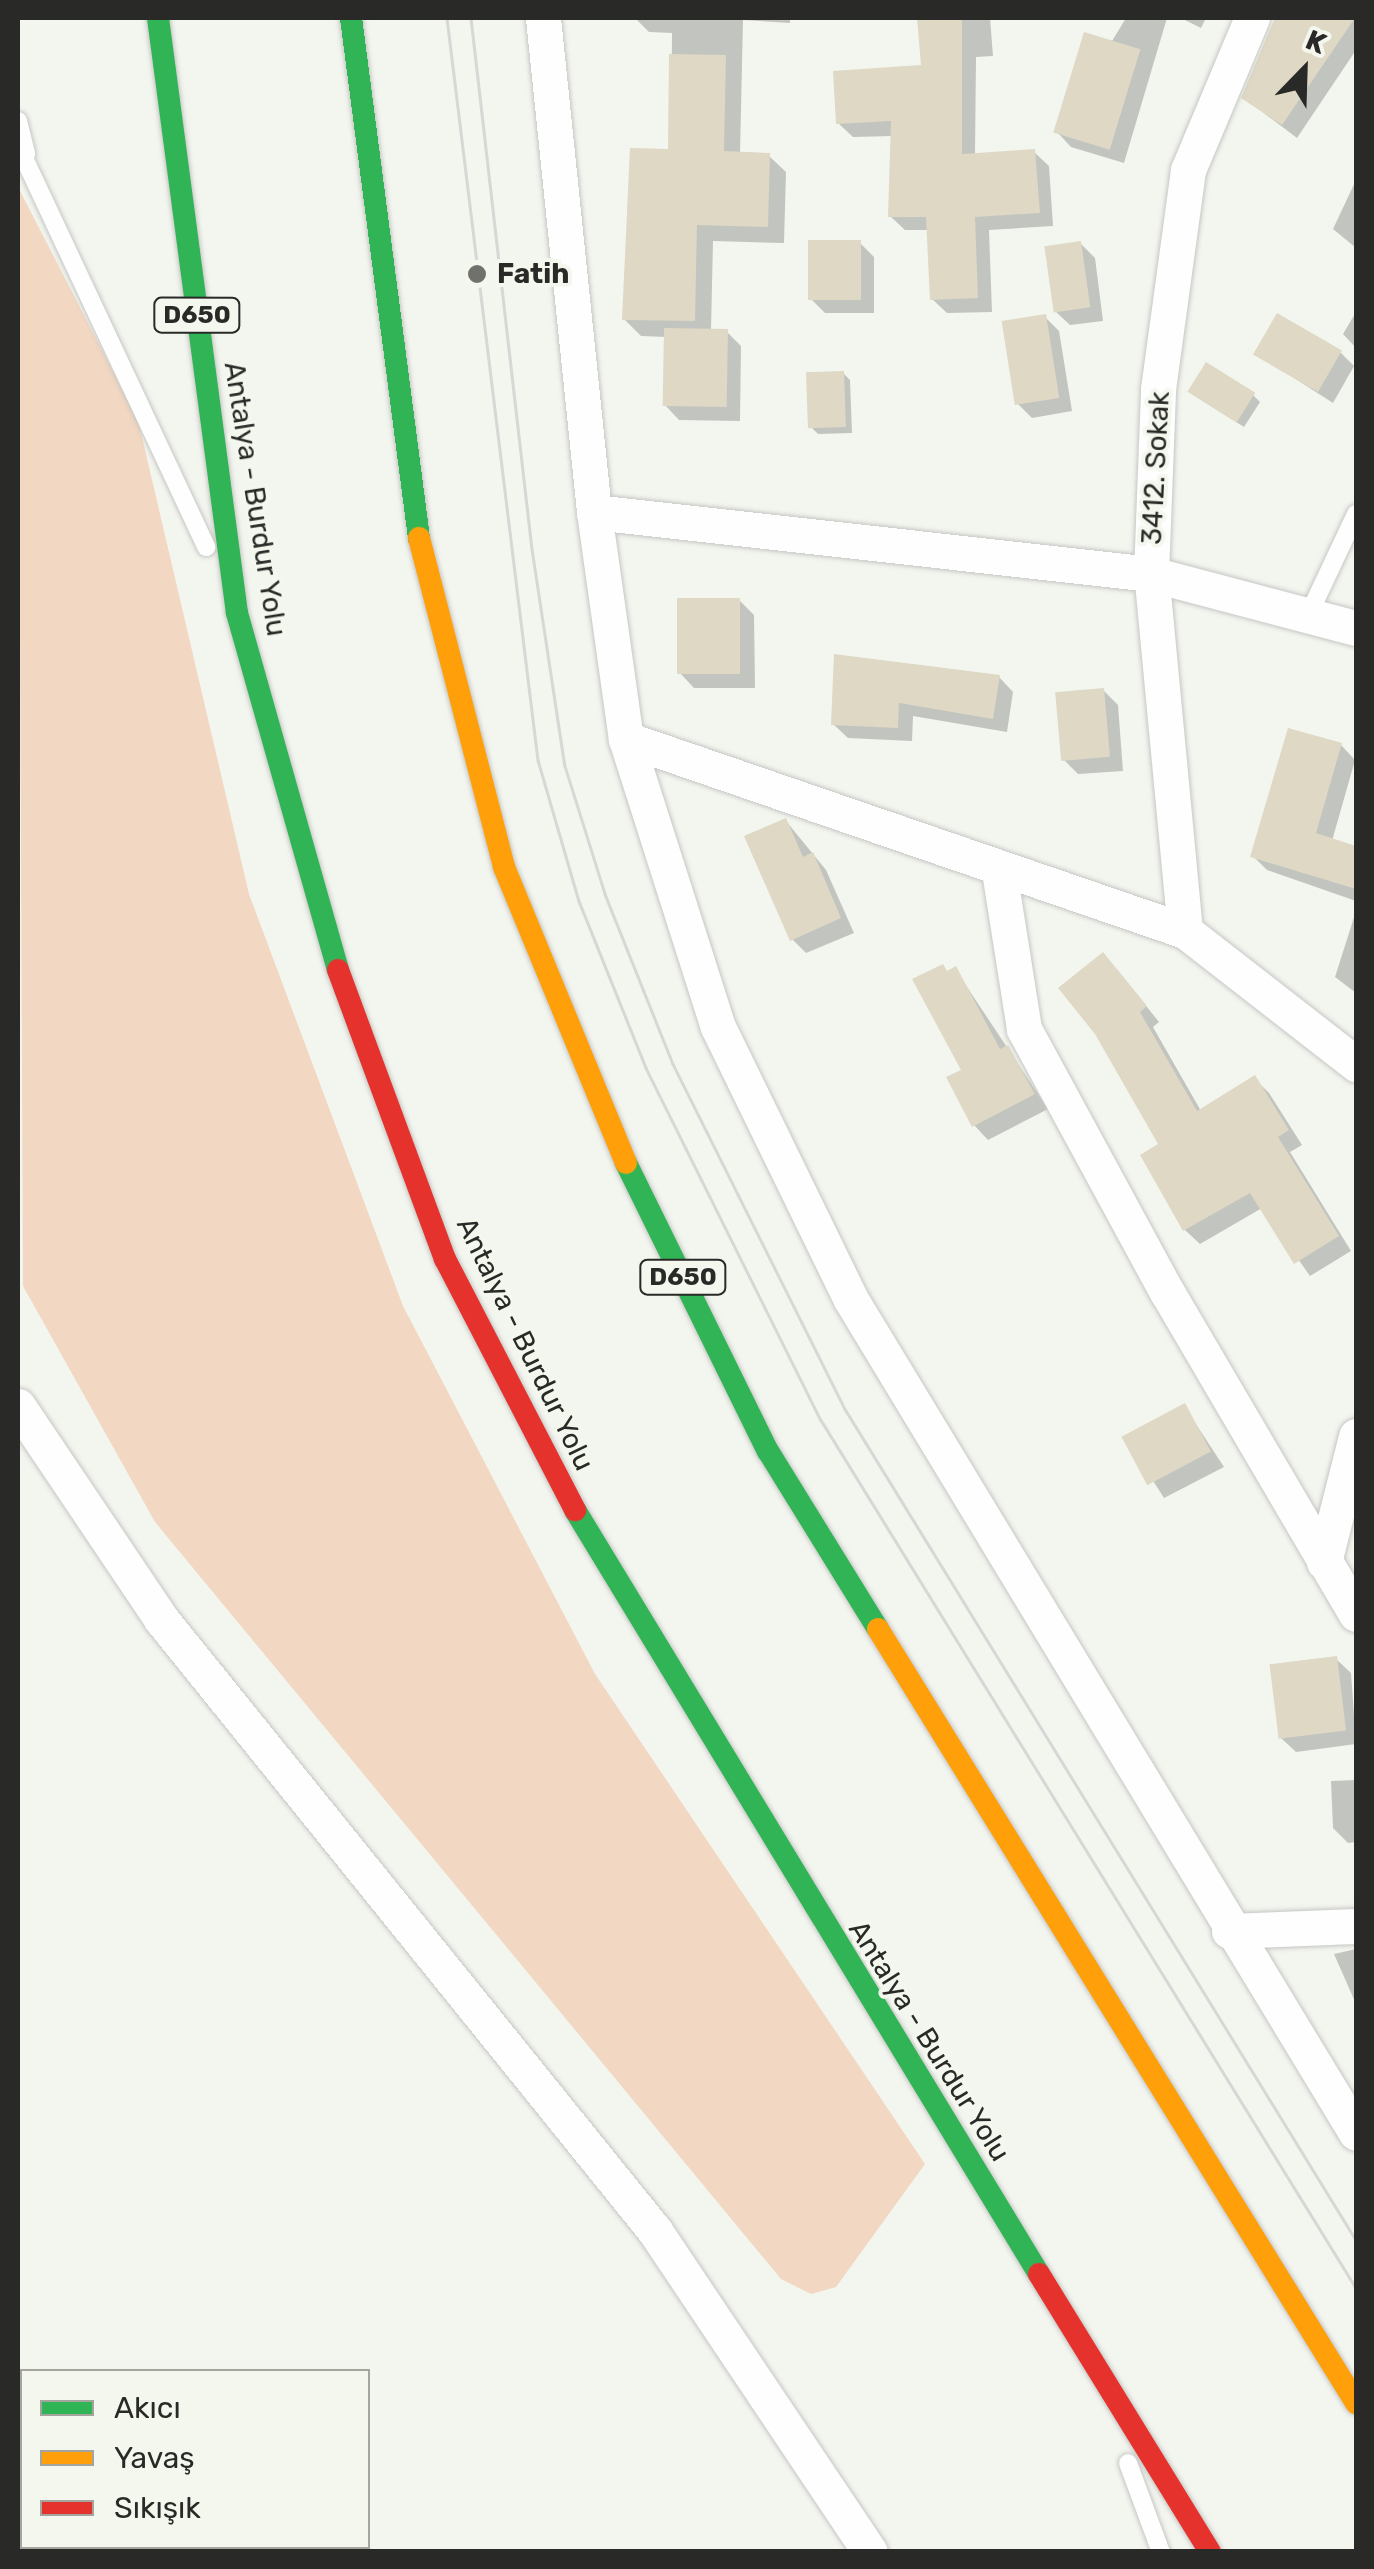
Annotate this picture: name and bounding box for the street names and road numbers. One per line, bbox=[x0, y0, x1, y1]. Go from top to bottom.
road number: D650 bbox=[152, 295, 242, 335]
street label: Antalya - Burdur Yolu bbox=[217, 359, 293, 639]
street label: 3412. Sokak bbox=[1135, 390, 1177, 546]
street label: Antalya - Burdur Yolu bbox=[449, 1211, 601, 1477]
road number: D650 bbox=[638, 1257, 728, 1297]
street label: Antalya - Burdur Yolu bbox=[841, 1914, 1017, 2168]

